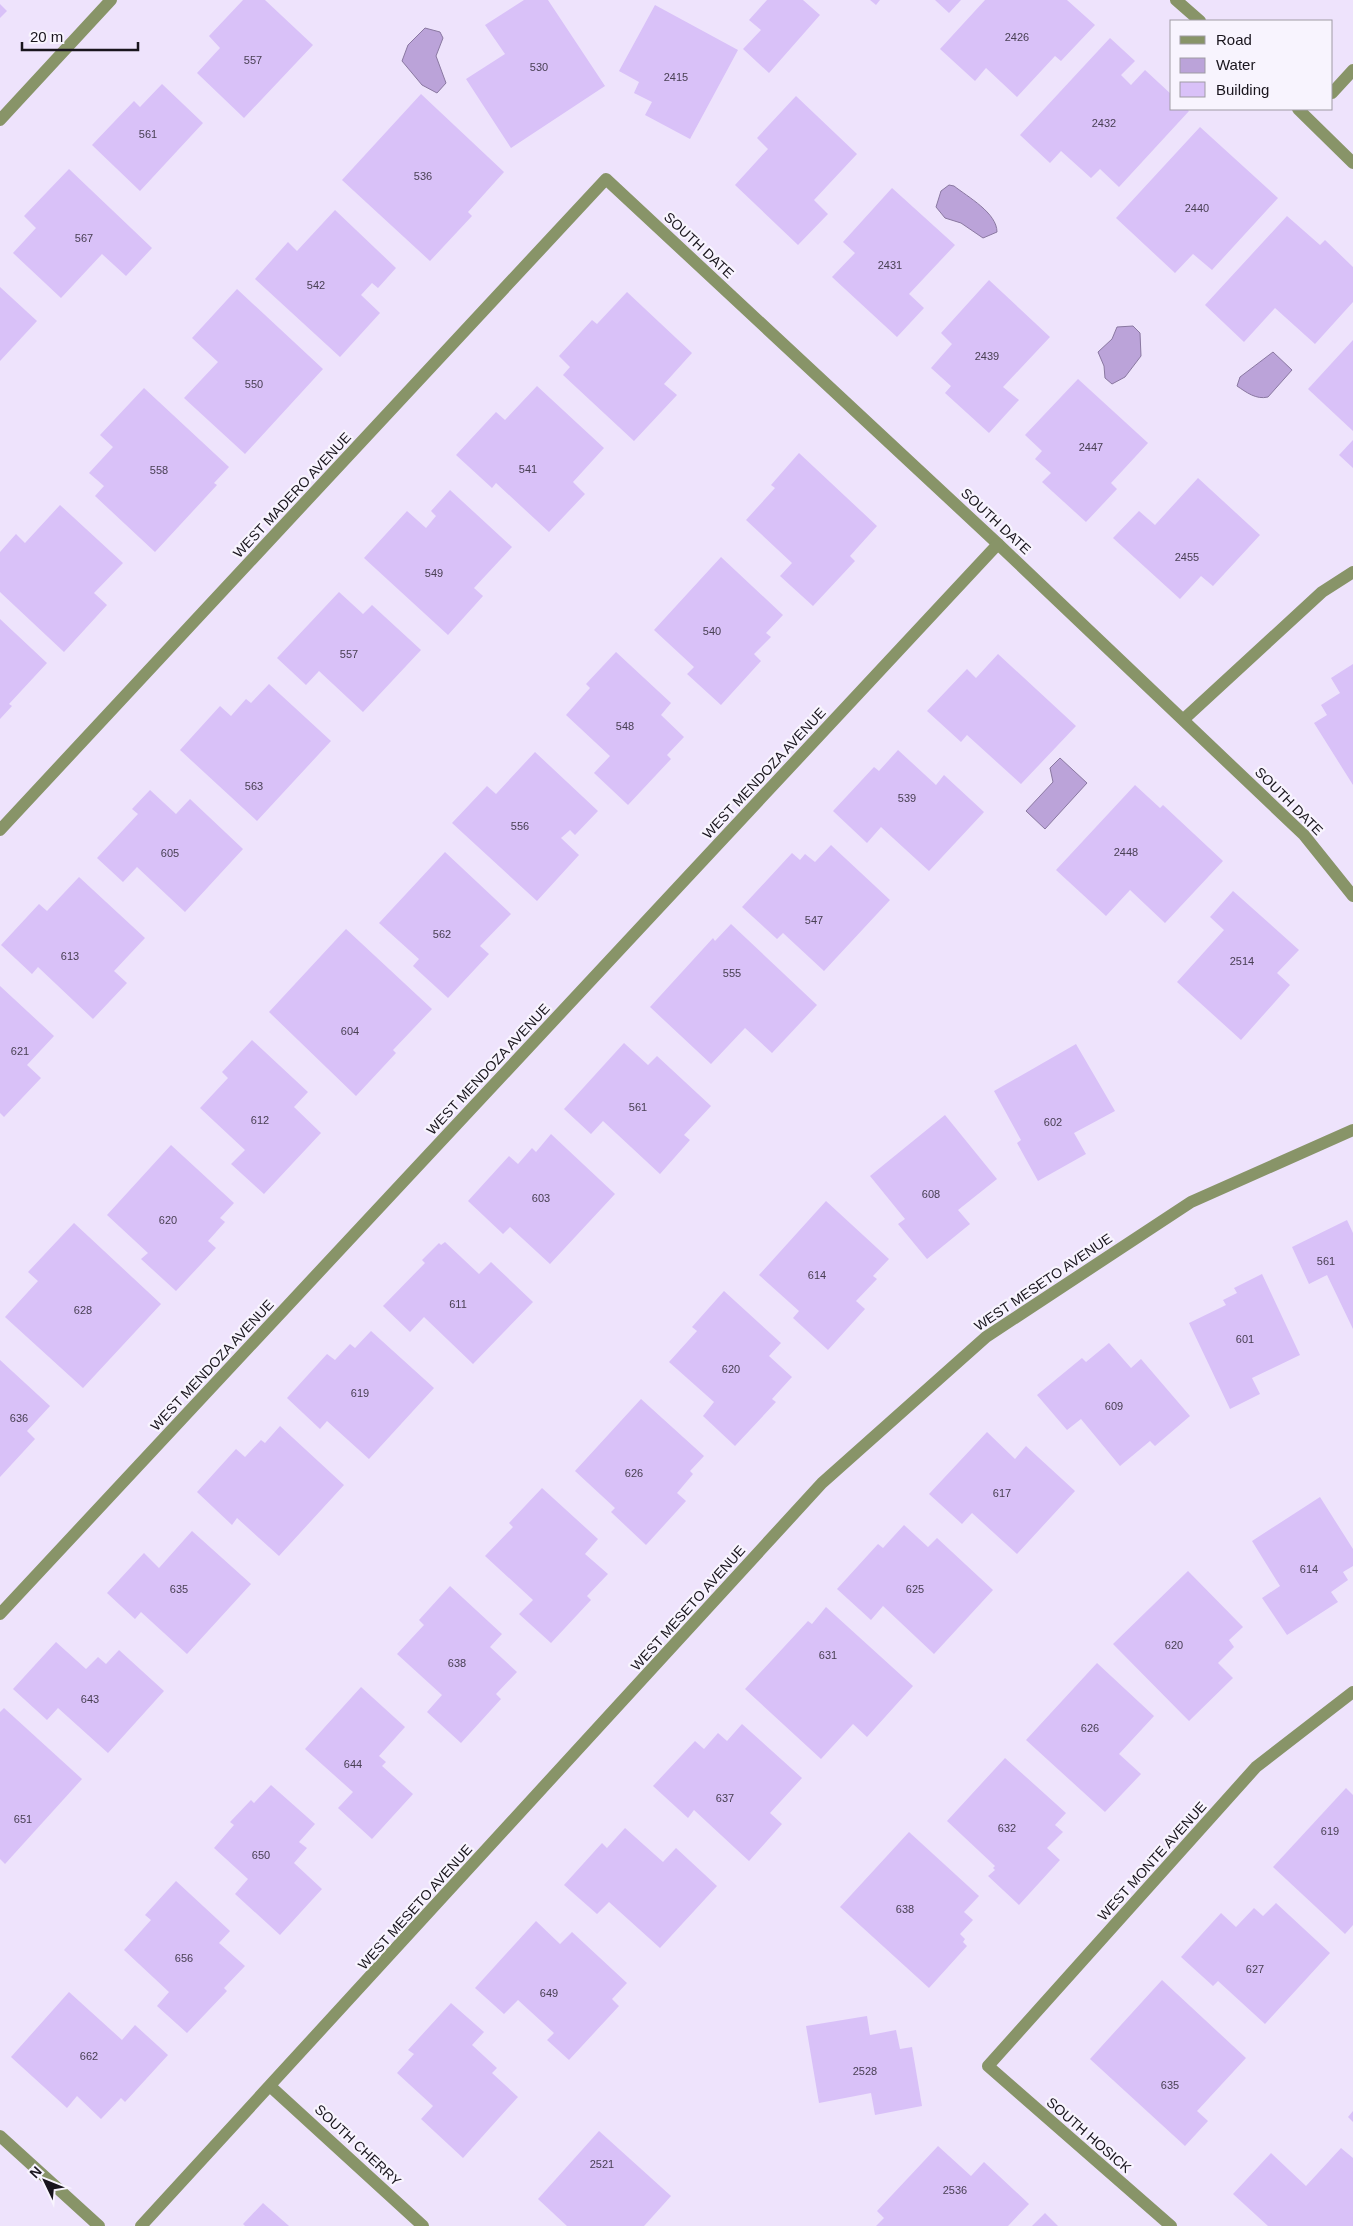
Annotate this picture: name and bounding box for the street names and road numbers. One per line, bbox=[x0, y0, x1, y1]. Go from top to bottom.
street label: SOUTH DATE bbox=[661, 209, 737, 281]
street label: WEST MADERO AVENUE bbox=[230, 429, 354, 561]
street label: SOUTH DATE bbox=[958, 485, 1034, 557]
street label: WEST MENDOZA AVENUE bbox=[699, 704, 829, 842]
street label: SOUTH DATE bbox=[1252, 764, 1326, 838]
street label: WEST MENDOZA AVENUE bbox=[423, 1000, 553, 1138]
street label: WEST MESETO AVENUE bbox=[971, 1230, 1115, 1334]
street label: WEST MENDOZA AVENUE bbox=[147, 1296, 277, 1434]
street label: WEST MESETO AVENUE bbox=[628, 1542, 748, 1674]
street label: WEST MONTE AVENUE bbox=[1094, 1798, 1210, 1924]
street label: WEST MESETO AVENUE bbox=[355, 1841, 475, 1973]
street label: SOUTH HOSICK bbox=[1044, 2094, 1135, 2176]
street label: SOUTH CHERRY bbox=[312, 2101, 405, 2189]

